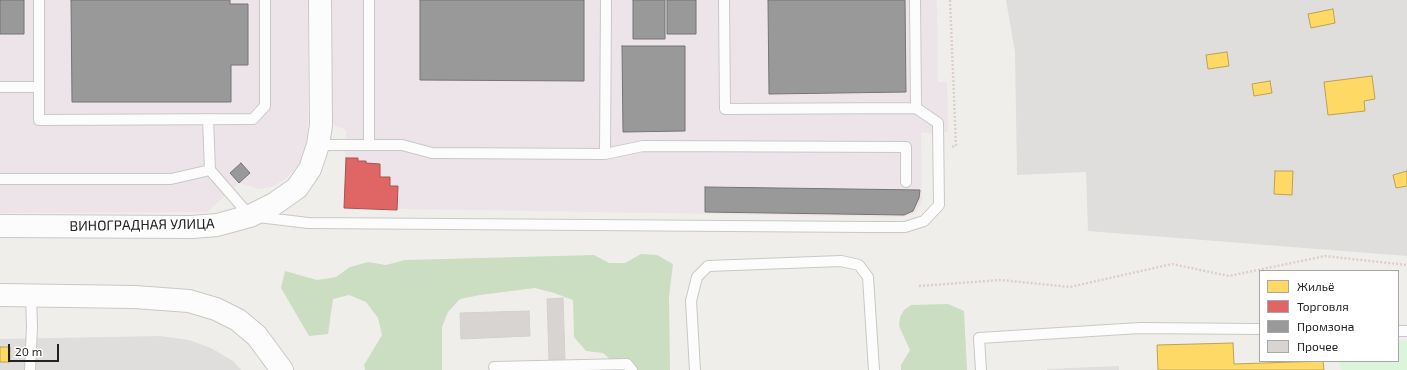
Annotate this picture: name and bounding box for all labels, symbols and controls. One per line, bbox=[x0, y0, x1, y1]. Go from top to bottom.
street label: ВИНОГРАДНАЯ УЛИЦА bbox=[69, 215, 215, 235]
legend bbox=[1259, 270, 1399, 362]
text: Жильё bbox=[1297, 279, 1334, 293]
text: Торговля bbox=[1297, 299, 1349, 313]
text: Промзона bbox=[1297, 319, 1354, 333]
scale bar bbox=[10, 336, 61, 362]
text: Прочее bbox=[1297, 339, 1338, 353]
text: 20 m bbox=[15, 344, 42, 358]

